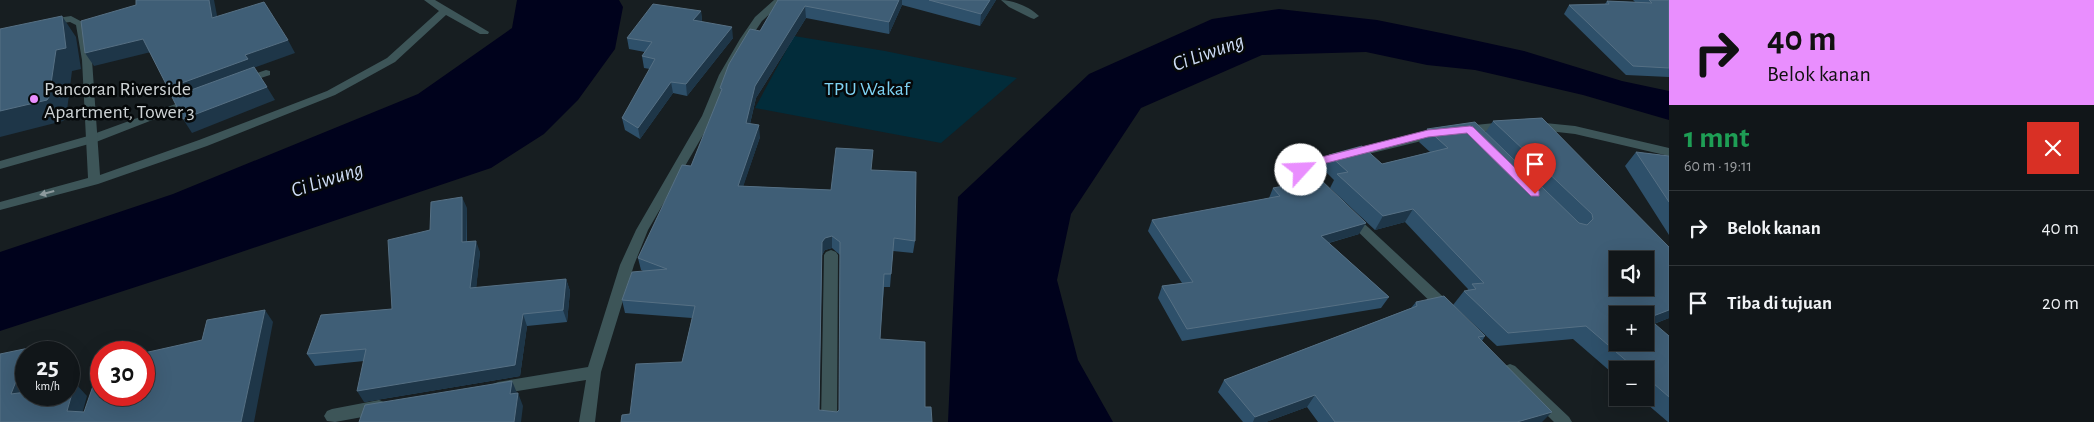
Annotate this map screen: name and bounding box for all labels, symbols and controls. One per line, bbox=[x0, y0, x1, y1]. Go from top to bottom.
icon: right bbox=[1684, 20, 1749, 85]
text: 40 m bbox=[1767, 22, 1836, 57]
water label: Ci Liwung bbox=[1170, 30, 1247, 75]
text: Belok kanan bbox=[1767, 63, 1871, 85]
place label: Pancoran Riverside Apartment, Tower 3 bbox=[44, 79, 195, 122]
park label: TPU Wakaf bbox=[824, 79, 911, 99]
marker: Pancoran Riverside Apartment, Tower 3 bbox=[28, 93, 40, 105]
button: close bbox=[2027, 122, 2079, 174]
text: 1 mnt bbox=[1684, 123, 1749, 153]
position arrow bbox=[1274, 143, 1326, 195]
pin bbox=[1514, 143, 1556, 194]
icon: arrive bbox=[1521, 150, 1549, 178]
water label: Ci Liwung bbox=[289, 158, 366, 201]
text: 60 m · 19:11 bbox=[1684, 158, 1752, 174]
one-way arrow bbox=[40, 190, 55, 198]
icon: right bbox=[1684, 214, 1712, 242]
text: Belok kanan bbox=[1727, 219, 1821, 238]
text: 40 m bbox=[2041, 219, 2079, 238]
map controls bbox=[1609, 251, 1654, 406]
button: sound bbox=[1609, 251, 1654, 296]
icon: arrive bbox=[1684, 289, 1712, 317]
text: Tiba di tujuan bbox=[1727, 294, 1832, 313]
text: 20 m bbox=[2042, 294, 2079, 313]
button: + bbox=[1609, 306, 1654, 351]
speed limit sign: 30 bbox=[90, 341, 155, 406]
text: 25 bbox=[36, 355, 59, 380]
button: − bbox=[1609, 361, 1654, 406]
text: km/h bbox=[35, 380, 60, 392]

